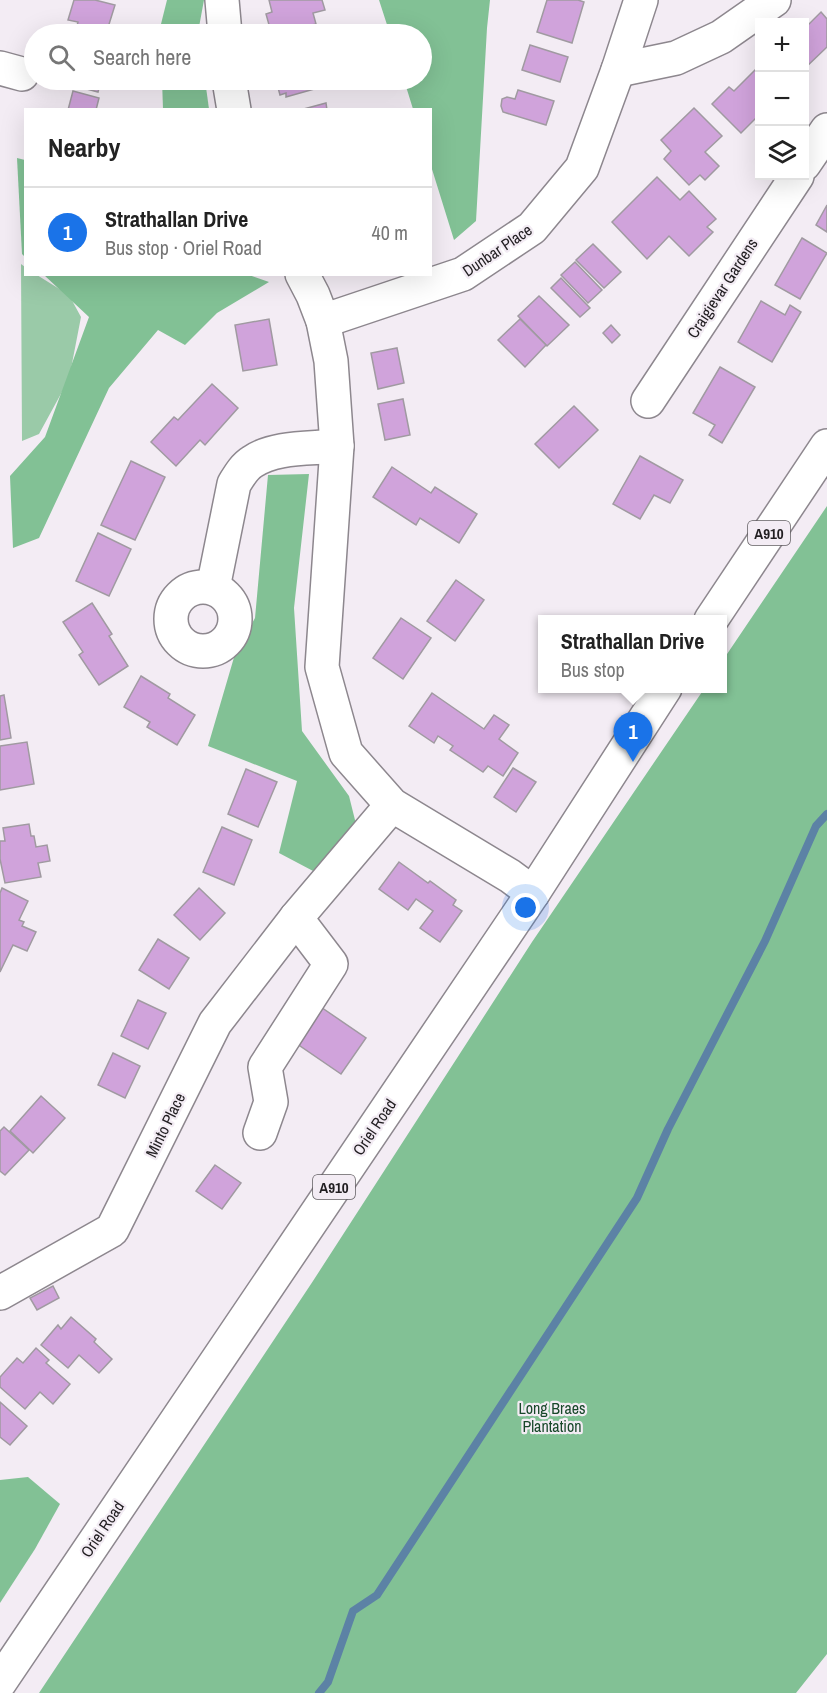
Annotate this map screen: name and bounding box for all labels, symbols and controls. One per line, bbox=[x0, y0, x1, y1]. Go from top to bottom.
map controls bbox=[755, 18, 809, 180]
button: + bbox=[755, 18, 809, 72]
search box bbox=[24, 24, 432, 90]
icon: search bbox=[45, 41, 78, 74]
text: Search here bbox=[93, 42, 191, 72]
button: − bbox=[755, 72, 809, 126]
button: layers bbox=[755, 126, 809, 180]
text: Nearby bbox=[48, 130, 120, 165]
text: Strathallan Drive bbox=[105, 204, 248, 234]
text: 1 bbox=[63, 219, 72, 246]
text: 40 m bbox=[372, 219, 408, 246]
street label: Dunbar Place bbox=[458, 219, 536, 281]
text: Bus stop · Oriel Road bbox=[105, 234, 262, 261]
street label: Craigievar Gardens bbox=[681, 234, 763, 342]
road number: A910 bbox=[748, 521, 790, 545]
popup bbox=[538, 615, 727, 693]
text: Strathallan Drive bbox=[561, 626, 704, 656]
text: Bus stop bbox=[561, 656, 625, 683]
pin: 1 bbox=[614, 712, 652, 762]
your location bbox=[511, 893, 540, 922]
street label: Minto Place bbox=[140, 1089, 190, 1161]
street label: Oriel Road bbox=[347, 1095, 401, 1159]
road number: A910 bbox=[313, 1175, 355, 1199]
park label: Long Braes Plantation bbox=[518, 1397, 586, 1437]
street label: Oriel Road bbox=[75, 1497, 129, 1561]

